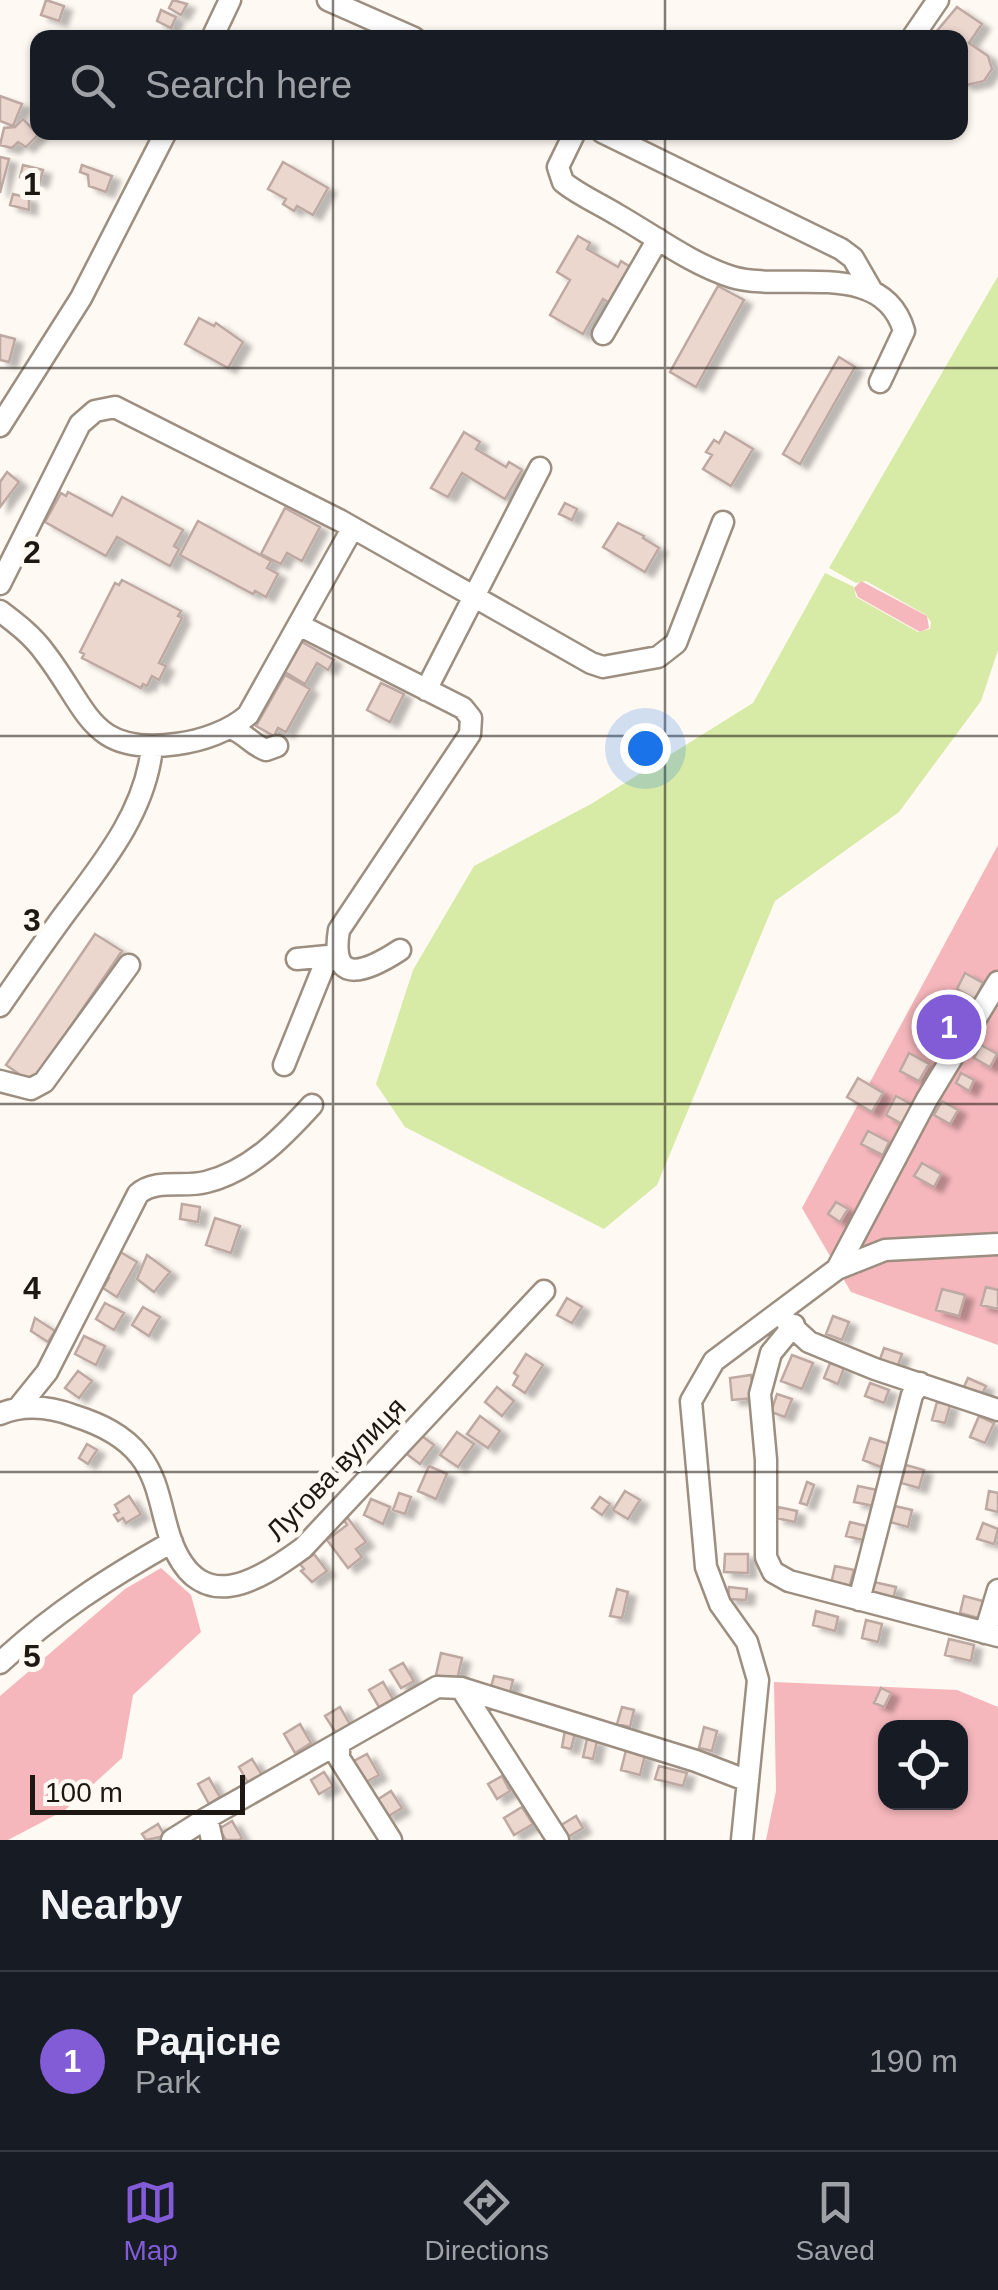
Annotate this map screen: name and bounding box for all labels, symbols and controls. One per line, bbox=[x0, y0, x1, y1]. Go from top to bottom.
search box bbox=[30, 30, 968, 140]
icon: search bbox=[65, 58, 120, 113]
text: Search here bbox=[145, 64, 352, 106]
text: 1 bbox=[23, 166, 41, 202]
text: 2 bbox=[23, 534, 41, 570]
your location bbox=[620, 723, 671, 774]
text: 3 bbox=[23, 902, 41, 938]
pin: 1 bbox=[916, 990, 982, 1064]
text: 4 bbox=[23, 1270, 41, 1306]
street label: Лугова вулиця bbox=[260, 1391, 412, 1547]
text: 5 bbox=[23, 1638, 41, 1674]
map controls bbox=[878, 1720, 968, 1810]
button: locate bbox=[878, 1720, 968, 1810]
scale bar bbox=[30, 1770, 245, 1814]
text: 100 m bbox=[45, 1777, 123, 1808]
text: Nearby bbox=[40, 1881, 182, 1928]
text: Радісне bbox=[135, 2021, 281, 2063]
text: 1 bbox=[64, 2043, 81, 2079]
text: 190 m bbox=[869, 2043, 958, 2079]
text: Park bbox=[135, 2064, 201, 2100]
tab: Map bbox=[123, 2175, 178, 2267]
tab: Directions bbox=[425, 2175, 549, 2267]
tab: Saved bbox=[795, 2175, 875, 2267]

